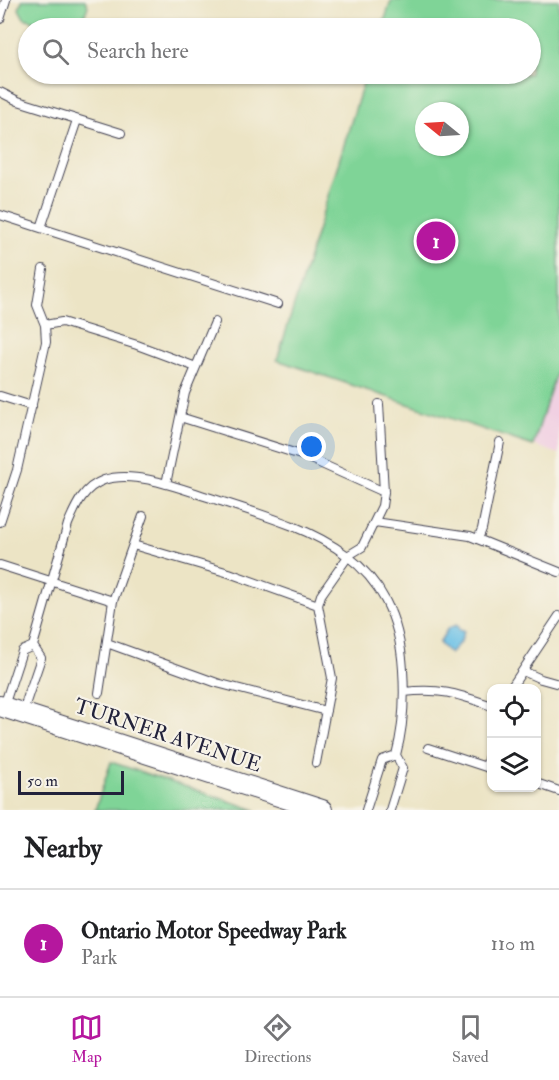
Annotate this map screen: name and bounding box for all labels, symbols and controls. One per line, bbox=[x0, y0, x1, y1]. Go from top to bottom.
search box bbox=[18, 18, 541, 84]
icon: search bbox=[39, 35, 72, 68]
text: Search here bbox=[87, 37, 189, 65]
north arrow bbox=[415, 102, 469, 156]
pin: 1 bbox=[416, 218, 456, 264]
your location bbox=[297, 432, 326, 461]
map controls bbox=[487, 684, 541, 792]
button: locate bbox=[487, 684, 541, 738]
street label: TURNER AVENUE bbox=[71, 692, 265, 778]
button: layers bbox=[487, 738, 541, 792]
scale bar bbox=[18, 768, 124, 796]
text: 50 m bbox=[27, 771, 58, 791]
text: Nearby bbox=[24, 833, 102, 865]
text: Ontario Motor Speedway Park bbox=[81, 917, 347, 945]
text: 1 bbox=[40, 931, 47, 956]
text: 110 m bbox=[491, 931, 535, 956]
text: Park bbox=[81, 945, 117, 970]
tab: Map bbox=[70, 1011, 103, 1067]
tab: Directions bbox=[244, 1011, 311, 1067]
tab: Saved bbox=[452, 1011, 489, 1067]

